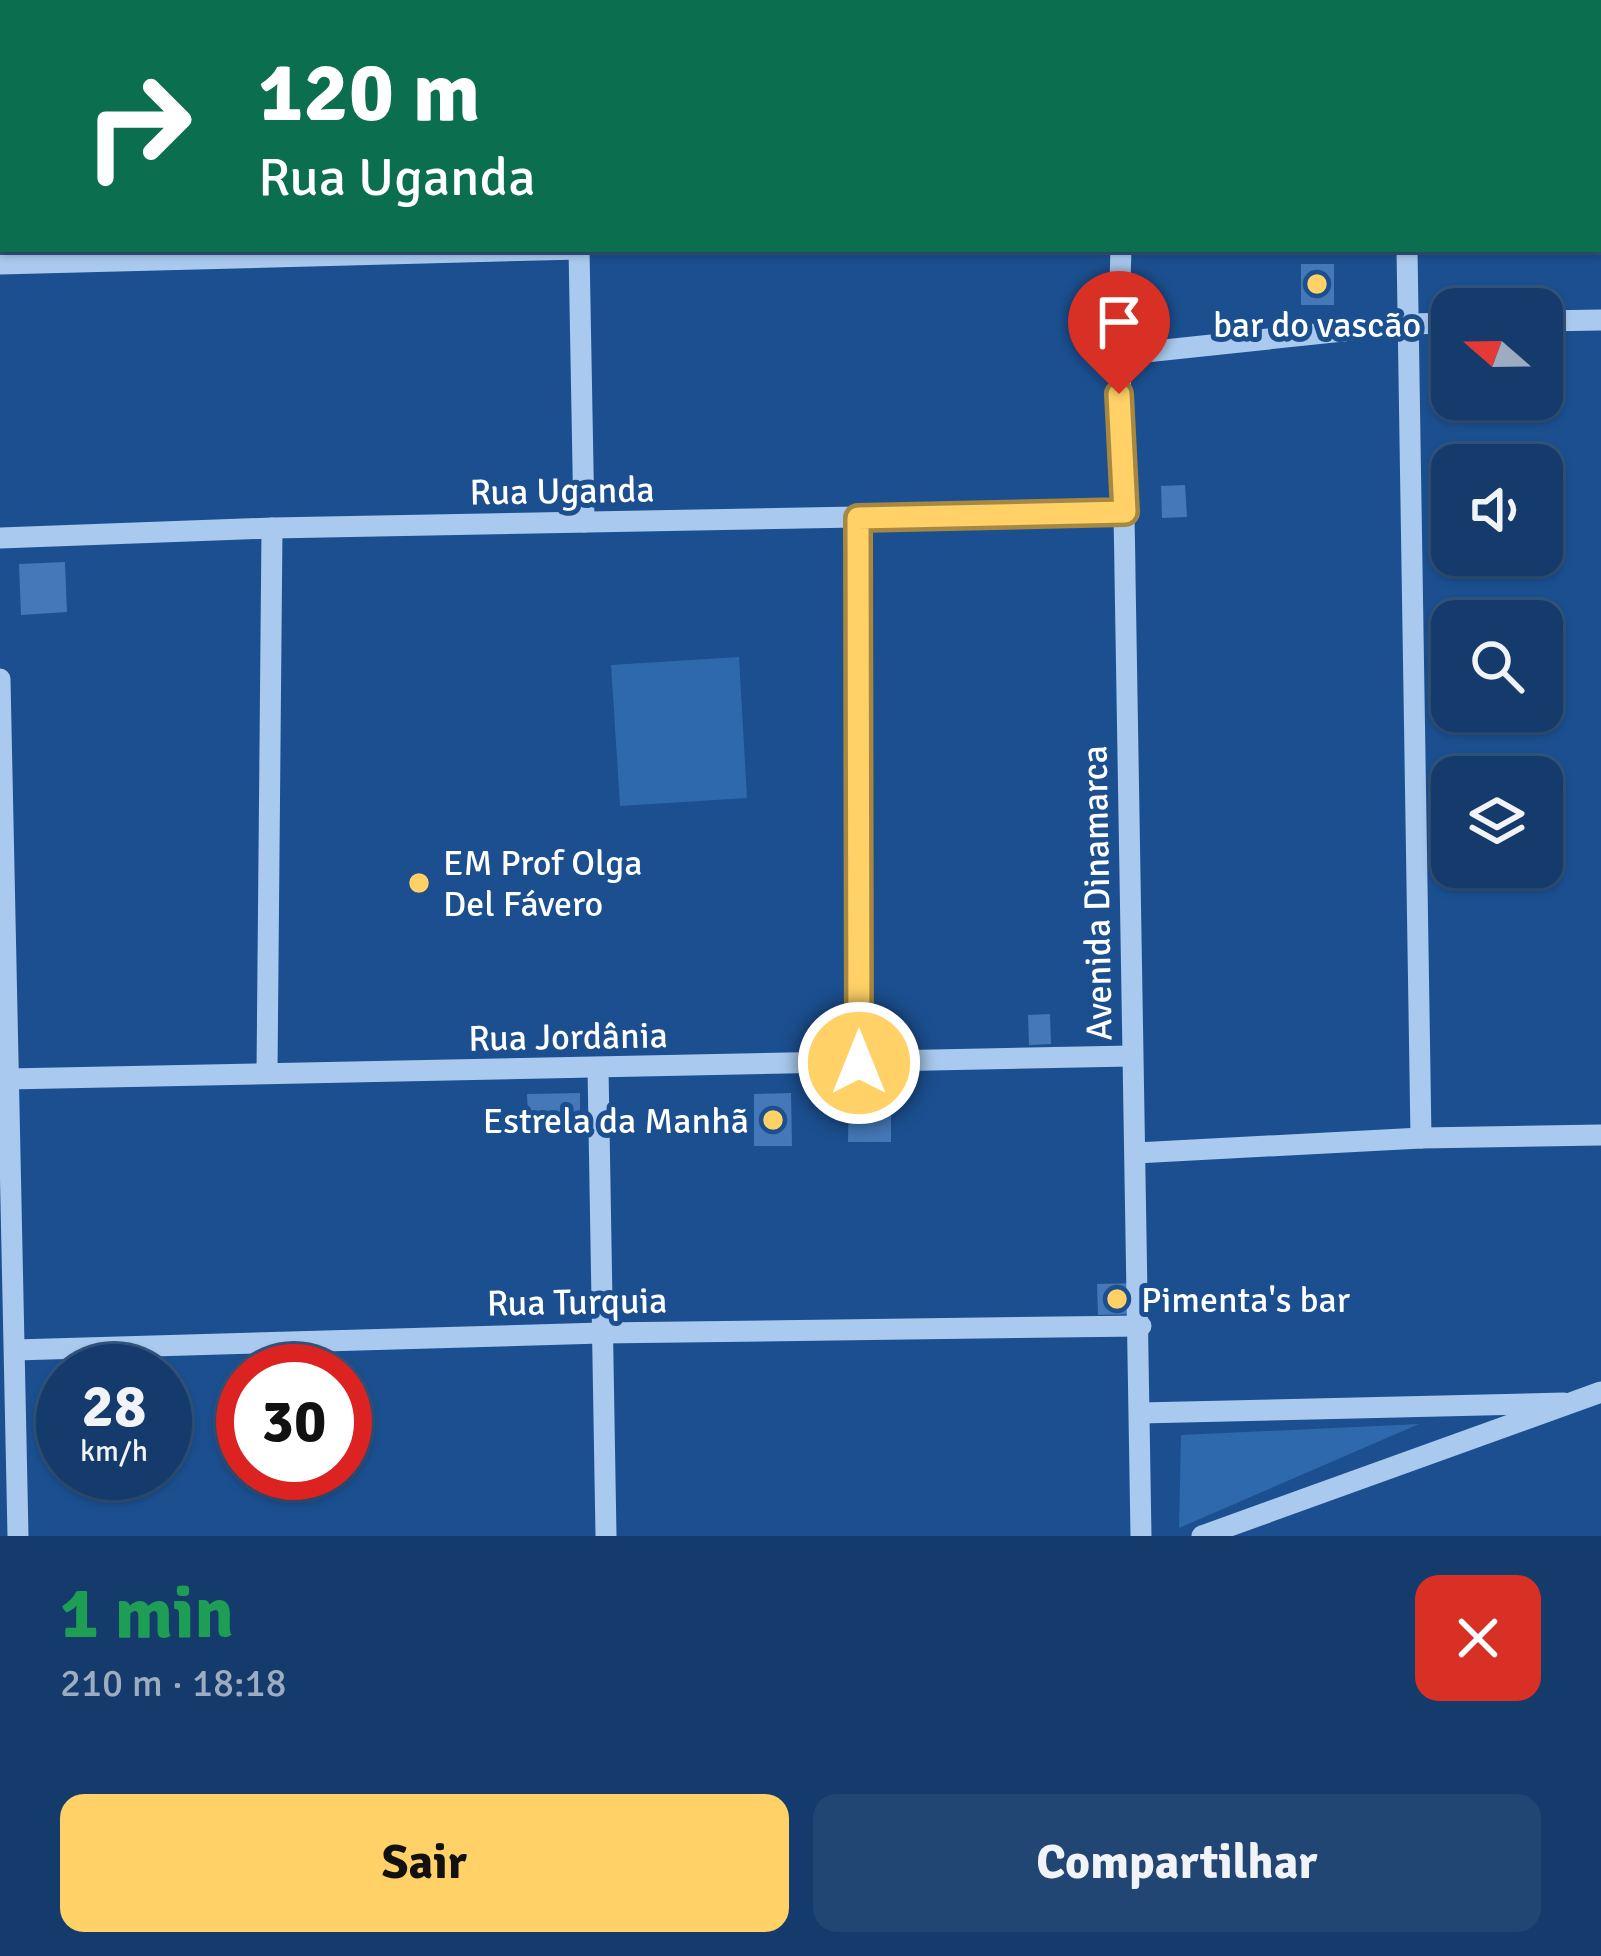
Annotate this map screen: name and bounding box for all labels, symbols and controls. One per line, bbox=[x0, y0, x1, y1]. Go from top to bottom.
text: 120 m bbox=[258, 41, 480, 145]
icon: right bbox=[60, 48, 216, 204]
text: Rua Uganda bbox=[258, 144, 536, 211]
pin bbox=[1068, 271, 1170, 394]
marker: bar do vascão bbox=[1304, 271, 1330, 297]
north arrow bbox=[1431, 288, 1563, 420]
map controls bbox=[1431, 288, 1563, 888]
icon: arrive bbox=[1086, 289, 1152, 355]
place label: bar do vascão bbox=[1213, 303, 1421, 348]
button: sound bbox=[1431, 444, 1563, 576]
street label: Rua Uganda bbox=[469, 467, 655, 516]
button: search bbox=[1431, 600, 1563, 732]
street label: Avenida Dinamarca bbox=[1072, 745, 1123, 1041]
button: layers bbox=[1431, 756, 1563, 888]
place label: EM Prof Olga Del Fávero bbox=[443, 841, 643, 927]
marker: EM Prof Olga Del Fávero bbox=[406, 870, 432, 896]
position arrow bbox=[796, 1000, 922, 1126]
street label: Rua Jordânia bbox=[468, 1013, 668, 1062]
place label: Estrela da Manhã bbox=[483, 1099, 749, 1144]
marker: Estrela da Manhã bbox=[760, 1107, 786, 1133]
street label: Rua Turquia bbox=[486, 1278, 668, 1327]
place label: Pimenta's bar bbox=[1141, 1278, 1351, 1323]
marker: Pimenta's bar bbox=[1104, 1286, 1130, 1312]
speed limit sign: 30 bbox=[216, 1344, 372, 1500]
text: 28 bbox=[82, 1370, 146, 1444]
text: km/h bbox=[80, 1433, 148, 1470]
text: 1 min bbox=[60, 1569, 234, 1658]
button: close bbox=[1415, 1575, 1541, 1701]
text: 210 m · 18:18 bbox=[60, 1659, 287, 1707]
button: Sair bbox=[60, 1794, 789, 1932]
button: Compartilhar bbox=[813, 1794, 1541, 1932]

